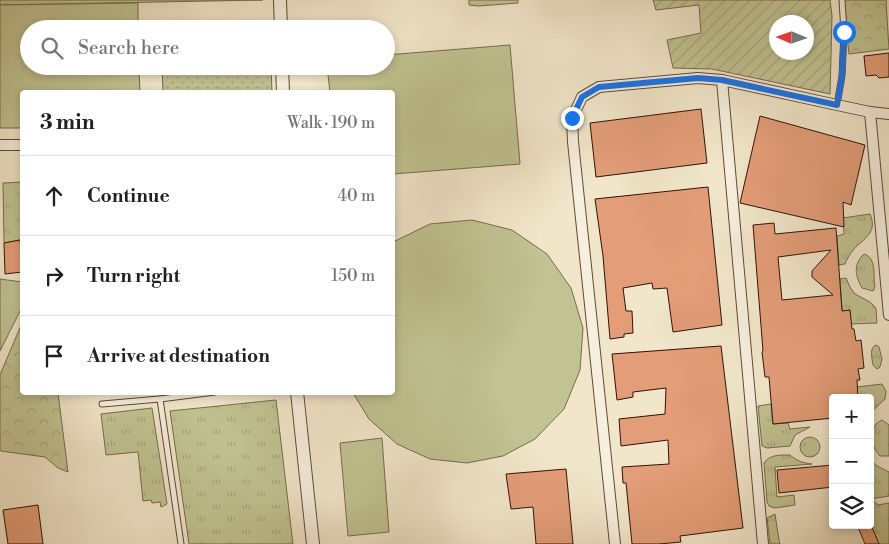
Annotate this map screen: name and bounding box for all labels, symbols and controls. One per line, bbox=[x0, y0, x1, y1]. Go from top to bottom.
north arrow bbox=[769, 15, 814, 60]
search box bbox=[20, 20, 395, 75]
route start bbox=[833, 21, 856, 44]
icon: search bbox=[38, 34, 66, 62]
text: Search here bbox=[78, 36, 179, 60]
route end bbox=[561, 107, 584, 130]
text: 3 min bbox=[40, 110, 95, 136]
text: Walk · 190 m bbox=[287, 113, 375, 133]
icon: ahead bbox=[40, 182, 68, 210]
text: Continue bbox=[87, 184, 170, 208]
text: 40 m bbox=[338, 186, 375, 206]
icon: right bbox=[40, 262, 68, 290]
text: Turn right bbox=[87, 264, 180, 288]
text: 150 m bbox=[331, 266, 375, 286]
icon: arrive bbox=[40, 342, 68, 370]
text: Arrive at destination bbox=[87, 344, 270, 368]
map controls bbox=[829, 394, 874, 529]
button: + bbox=[829, 394, 874, 439]
button: − bbox=[829, 439, 874, 484]
button: layers bbox=[829, 484, 874, 529]

